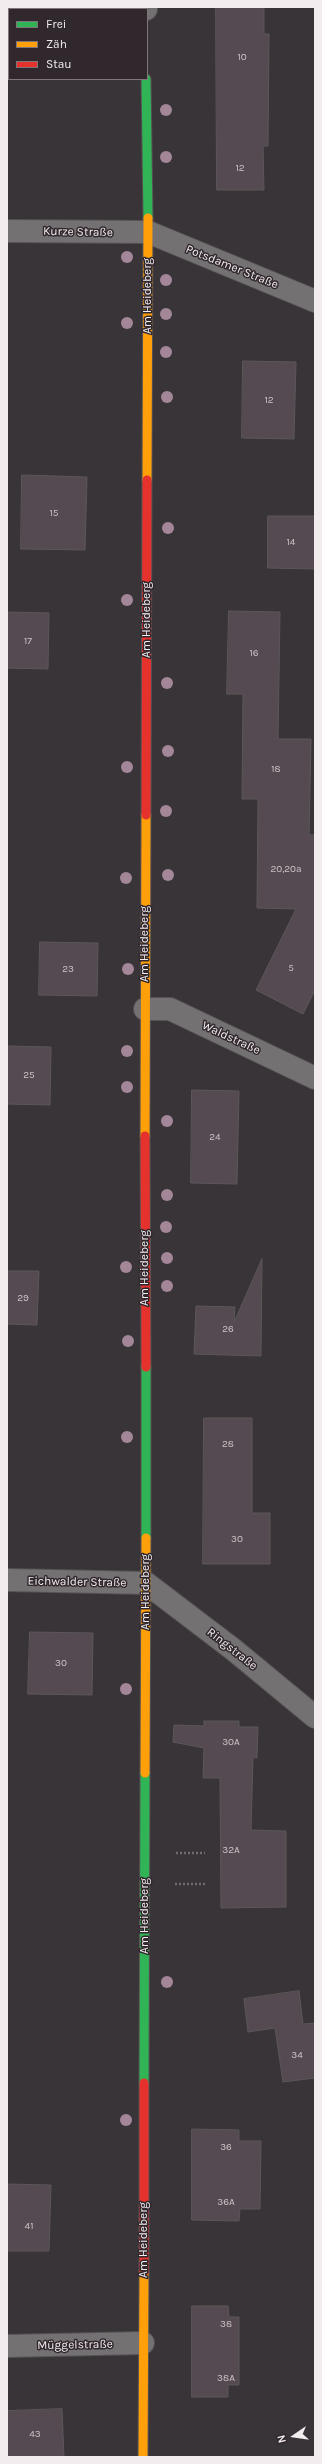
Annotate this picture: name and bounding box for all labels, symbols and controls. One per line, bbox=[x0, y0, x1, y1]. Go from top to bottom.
legend bbox=[8, 8, 148, 80]
text: Frei bbox=[46, 17, 66, 31]
text: Zäh bbox=[46, 37, 67, 51]
house number: 10 bbox=[237, 51, 247, 63]
text: Stau bbox=[46, 57, 72, 71]
house number: 12 bbox=[235, 162, 245, 174]
street label: Kurze Straße bbox=[43, 224, 113, 240]
street label: Potsdamer Straße bbox=[184, 242, 280, 292]
street label: Am Heideberg bbox=[141, 258, 155, 334]
house number: 12 bbox=[264, 394, 274, 406]
house number: 15 bbox=[50, 507, 58, 519]
house number: 14 bbox=[287, 536, 295, 548]
street label: Am Heideberg bbox=[140, 582, 154, 658]
house number: 17 bbox=[24, 635, 32, 647]
house number: 16 bbox=[249, 647, 259, 659]
house number: 18 bbox=[271, 763, 281, 775]
house number: 20,20a bbox=[270, 863, 302, 875]
street label: Am Heideberg bbox=[138, 906, 152, 982]
house number: 5 bbox=[288, 962, 294, 974]
house number: 23 bbox=[62, 963, 74, 975]
street label: Waldstraße bbox=[200, 1018, 262, 1058]
house number: 25 bbox=[23, 1069, 35, 1081]
house number: 24 bbox=[209, 1131, 221, 1143]
street label: Am Heideberg bbox=[138, 1230, 152, 1306]
house number: 29 bbox=[17, 1292, 29, 1304]
house number: 26 bbox=[222, 1323, 234, 1335]
house number: 28 bbox=[222, 1438, 234, 1450]
house number: 30 bbox=[231, 1533, 243, 1545]
street label: Am Heideberg bbox=[139, 1554, 153, 1630]
street label: Eichwalder Straße bbox=[27, 1574, 127, 1590]
street label: Ringstraße bbox=[204, 1625, 260, 1673]
house number: 30 bbox=[55, 1657, 67, 1669]
house number: 30A bbox=[222, 1736, 240, 1748]
house number: 32A bbox=[222, 1844, 240, 1856]
street label: Am Heideberg bbox=[138, 1878, 152, 1954]
house number: 34 bbox=[291, 2049, 303, 2061]
house number: 36 bbox=[220, 2141, 232, 2153]
house number: 36A bbox=[217, 2196, 235, 2208]
street label: Am Heideberg bbox=[137, 2202, 151, 2278]
house number: 41 bbox=[25, 2220, 33, 2232]
house number: 38 bbox=[220, 2318, 232, 2330]
street label: Müggelstraße bbox=[37, 2337, 113, 2353]
house number: 38A bbox=[217, 2372, 235, 2384]
north arrow bbox=[274, 2416, 314, 2456]
house number: 43 bbox=[29, 2428, 41, 2440]
text: N bbox=[275, 2434, 289, 2444]

